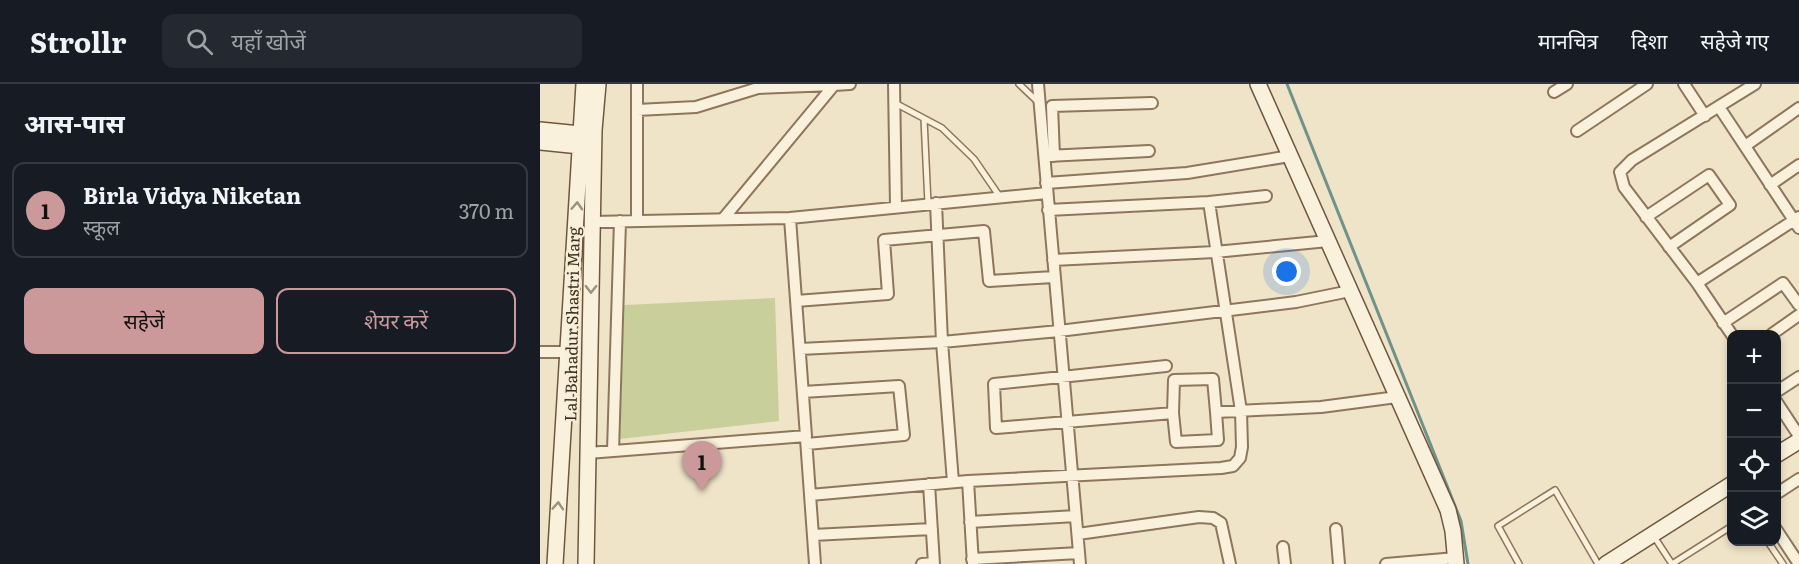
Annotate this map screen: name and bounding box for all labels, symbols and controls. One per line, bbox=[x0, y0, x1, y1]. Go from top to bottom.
search box bbox=[162, 14, 582, 68]
text: Strollr bbox=[30, 20, 126, 62]
text: यहाँ खोजें bbox=[231, 24, 306, 57]
text: मानचित्र bbox=[1538, 24, 1598, 55]
text: दिशा bbox=[1631, 24, 1667, 55]
text: सहेजे गए bbox=[1700, 24, 1769, 55]
icon: search bbox=[183, 25, 216, 58]
text: आस-पास bbox=[24, 102, 125, 141]
text: Birla Vidya Niketan bbox=[83, 178, 301, 211]
text: 1 bbox=[41, 195, 50, 225]
text: 370 m bbox=[459, 195, 514, 225]
one-way arrow bbox=[570, 202, 583, 211]
text: स्कूल bbox=[83, 211, 120, 241]
street label: Lal Bahadur Shastri Marg bbox=[557, 226, 585, 422]
your location bbox=[1272, 257, 1301, 286]
one-way arrow bbox=[585, 285, 597, 294]
button: सहेजें bbox=[24, 288, 264, 354]
button: शेयर करें bbox=[276, 288, 516, 354]
map controls bbox=[1727, 330, 1781, 546]
button: + bbox=[1727, 330, 1781, 384]
button: − bbox=[1727, 384, 1781, 438]
button: locate bbox=[1727, 438, 1781, 492]
pin: 1 bbox=[682, 442, 722, 491]
button: layers bbox=[1727, 492, 1781, 546]
one-way arrow bbox=[552, 501, 565, 510]

